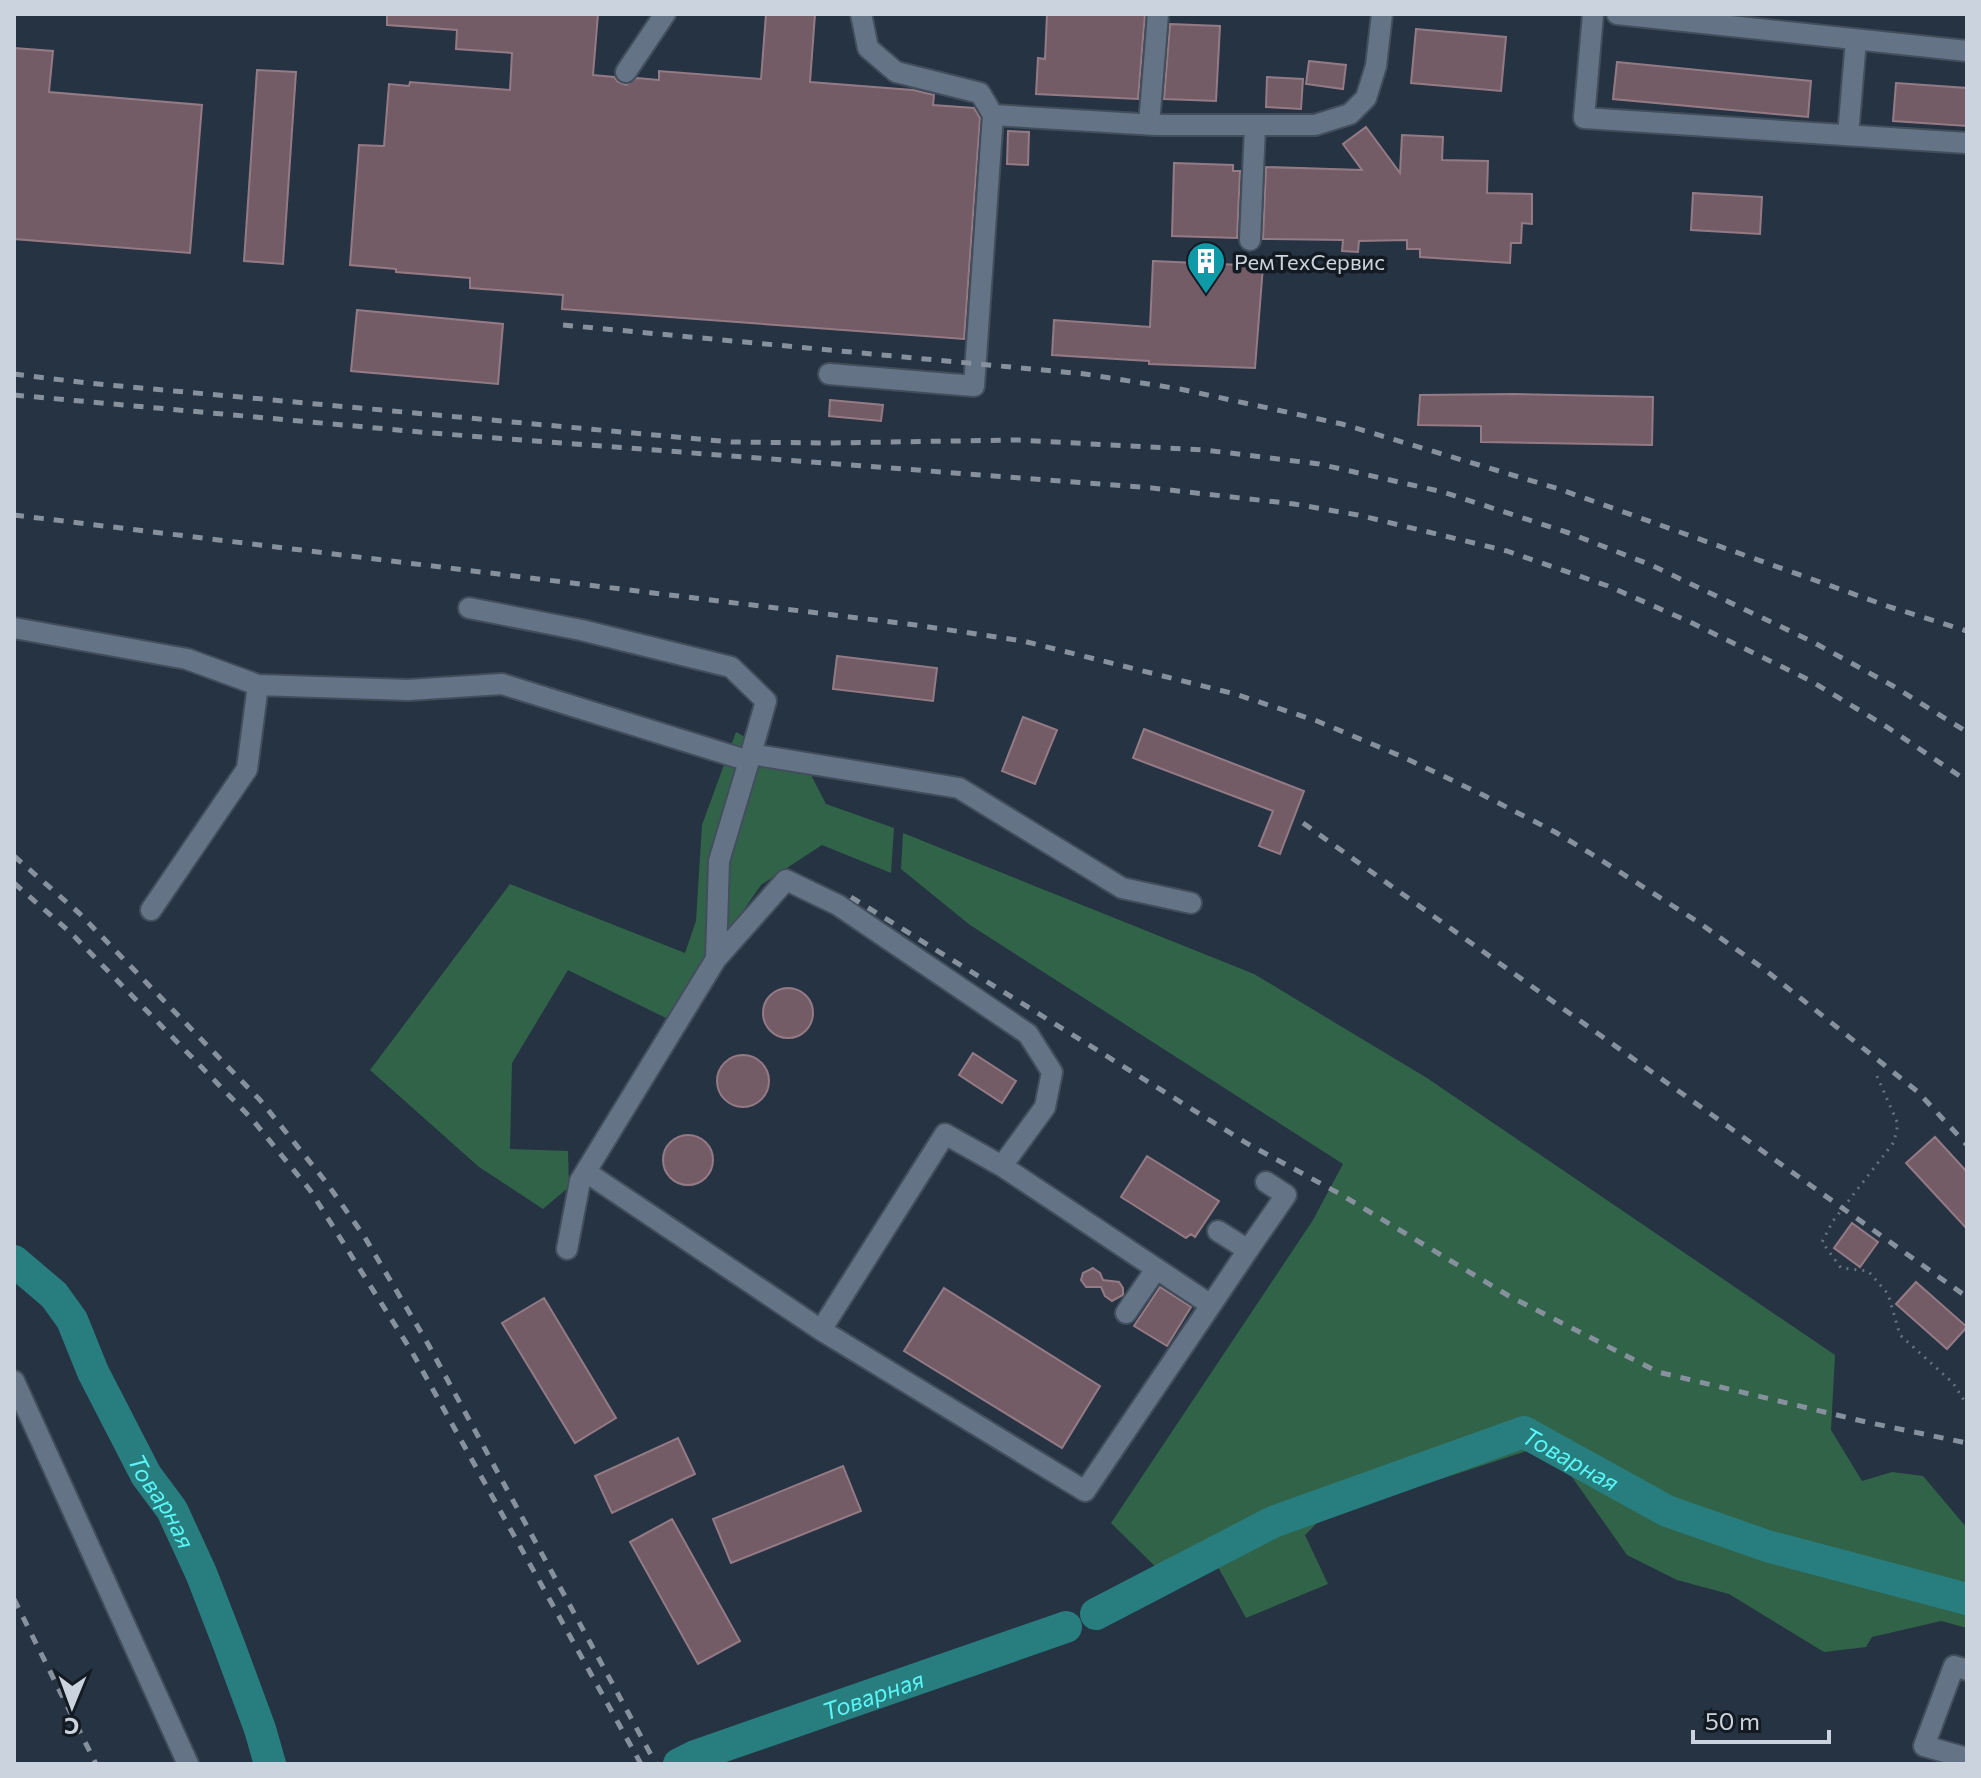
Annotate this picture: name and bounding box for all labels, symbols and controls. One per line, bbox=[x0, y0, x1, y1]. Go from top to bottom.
building icon: РемТехСервис bbox=[1185, 240, 1227, 295]
place label: РемТехСервис bbox=[1234, 248, 1385, 275]
water label: Товарная bbox=[1518, 1420, 1624, 1496]
water label: Товарная bbox=[123, 1449, 202, 1552]
water label: Товарная bbox=[818, 1663, 927, 1725]
north arrow bbox=[32, 1666, 112, 1746]
scale bar bbox=[1693, 1694, 1829, 1744]
text: 50 m bbox=[1705, 1706, 1760, 1735]
text: С bbox=[64, 1713, 79, 1740]

